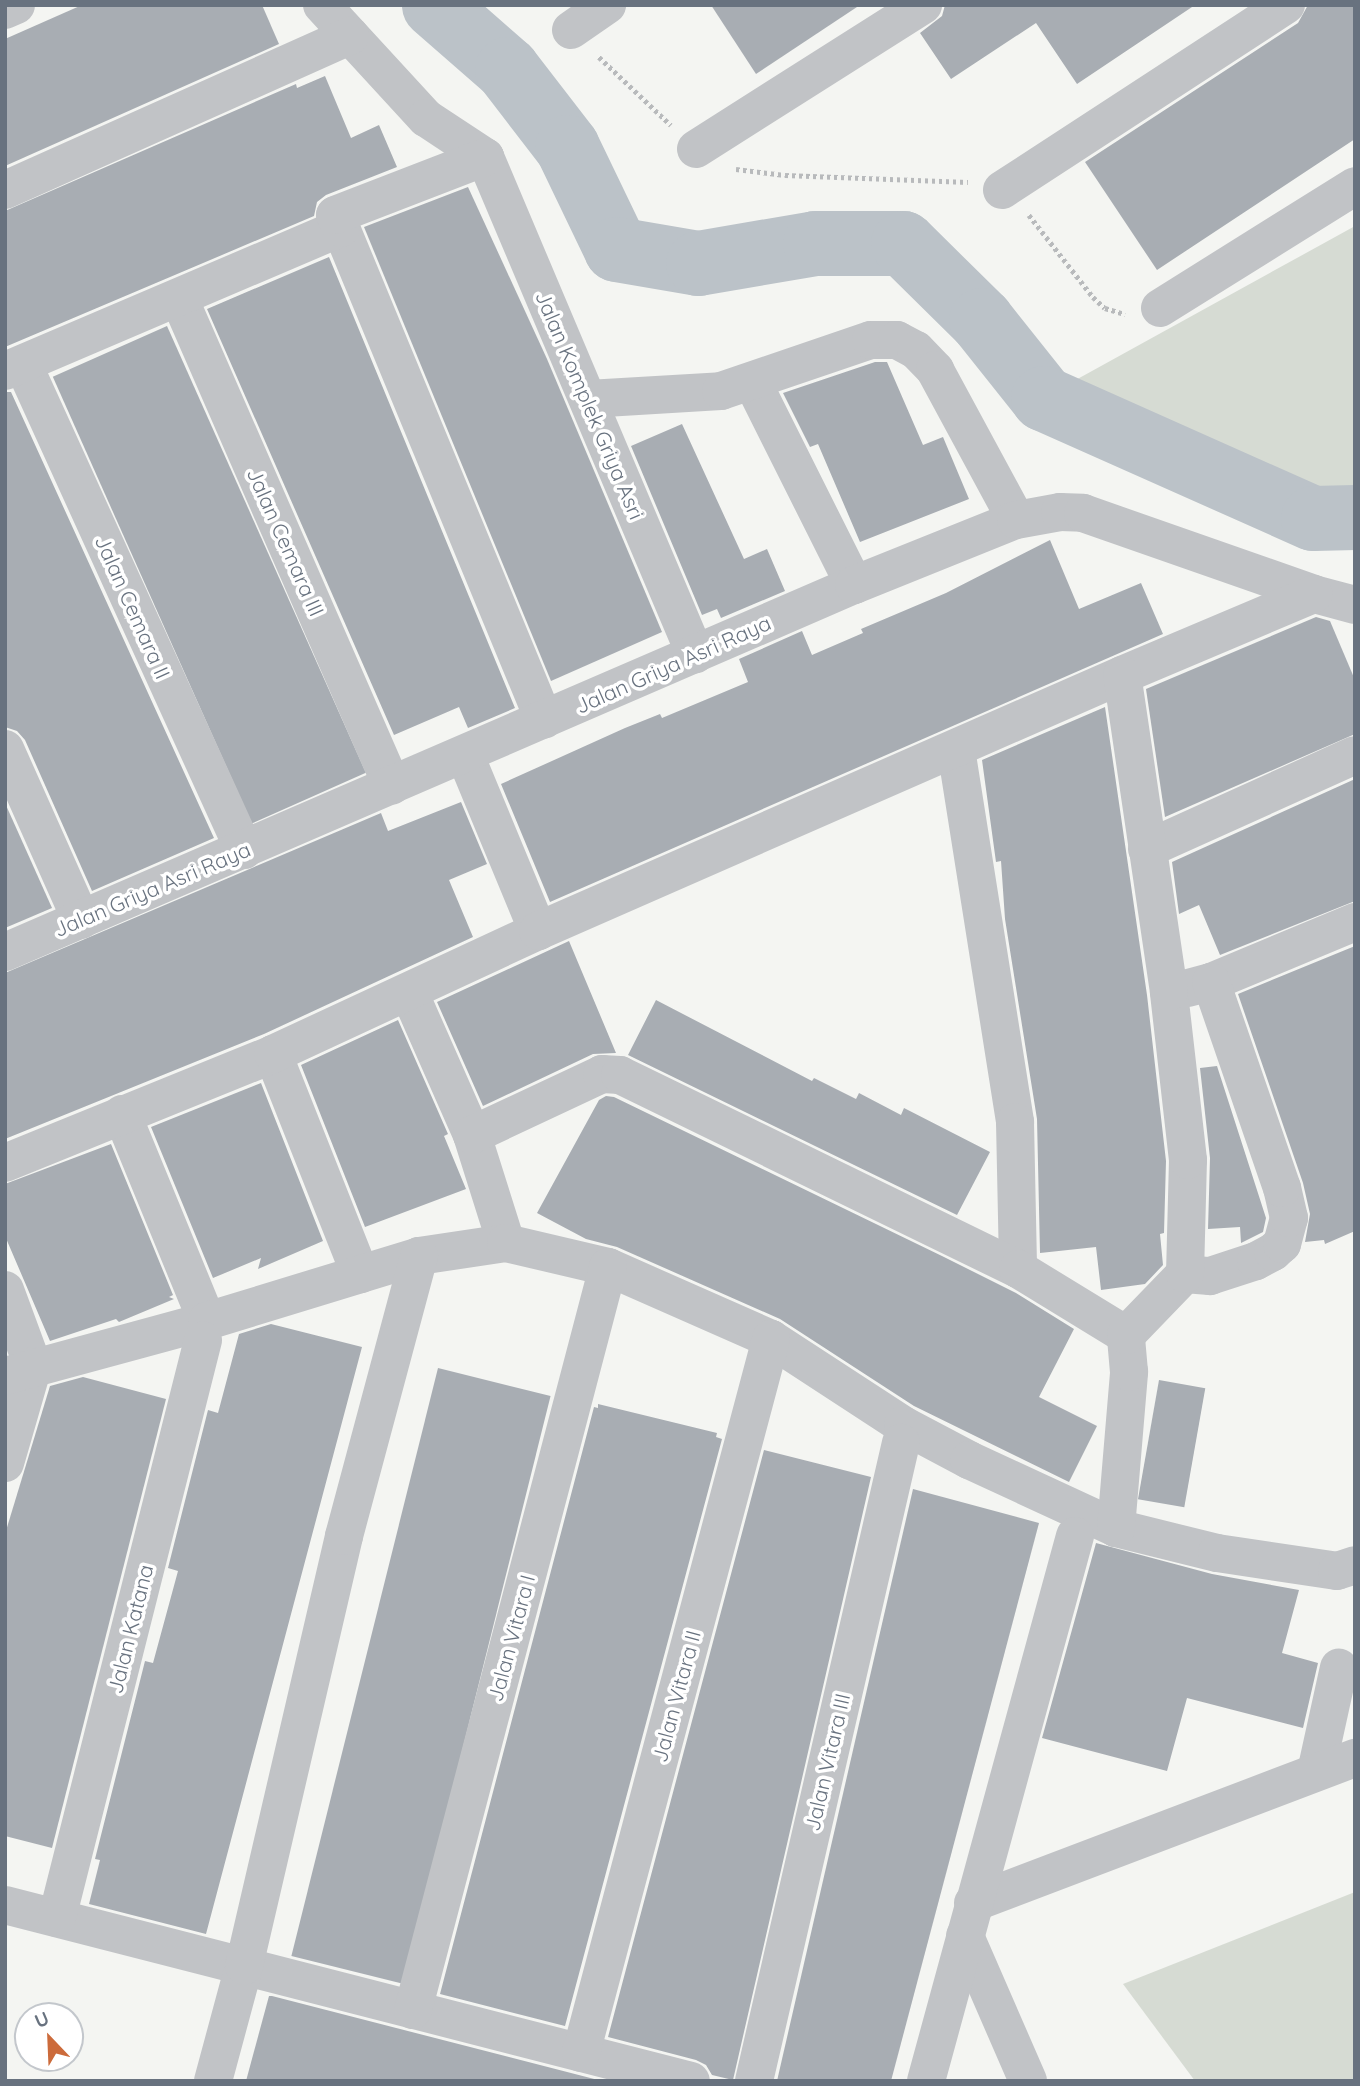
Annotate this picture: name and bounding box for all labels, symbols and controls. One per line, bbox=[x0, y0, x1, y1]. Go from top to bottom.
street label: Jalan Komplek Griya Asri bbox=[530, 287, 650, 523]
street label: Jalan Cemara III bbox=[242, 464, 330, 620]
street label: Jalan Cemara II bbox=[90, 531, 176, 683]
street label: Jalan Griya Asri Raya bbox=[571, 610, 775, 718]
street label: Jalan Griya Asri Raya bbox=[50, 836, 254, 942]
street label: Jalan Katana bbox=[102, 1562, 158, 1696]
street label: Jalan Vitara I bbox=[482, 1572, 540, 1704]
street label: Jalan Vitara II bbox=[646, 1627, 706, 1765]
street label: Jalan Vitara III bbox=[799, 1691, 855, 1833]
north arrow bbox=[14, 2002, 84, 2072]
text: U bbox=[31, 2006, 52, 2033]

